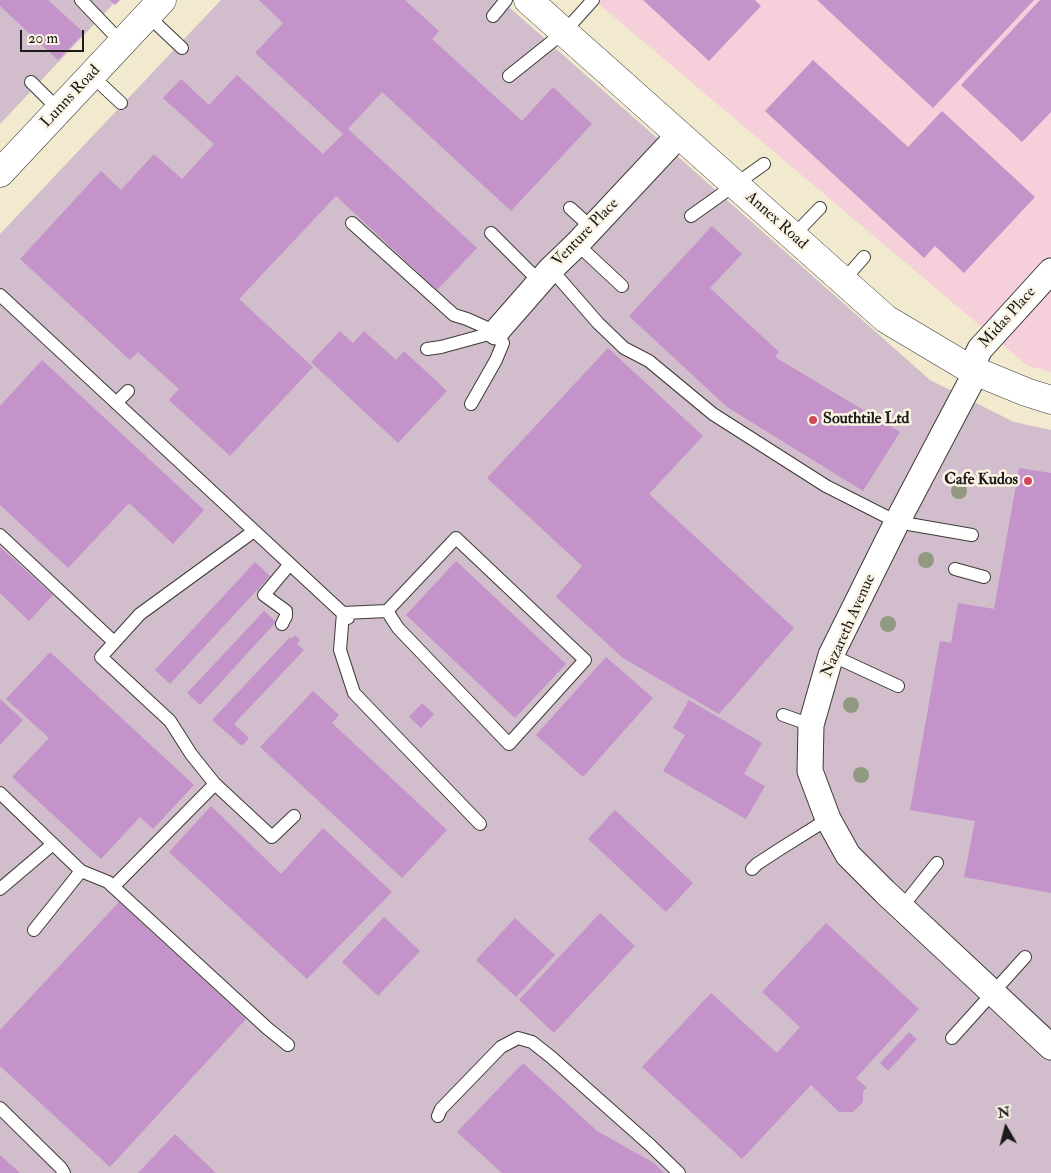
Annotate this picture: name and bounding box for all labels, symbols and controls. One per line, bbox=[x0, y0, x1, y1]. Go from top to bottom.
scale bar bbox=[22, 20, 86, 52]
text: 20 m bbox=[28, 29, 58, 48]
street label: Lunns Road bbox=[37, 62, 105, 132]
street label: Annex Road bbox=[741, 188, 811, 254]
street label: Venture Place bbox=[549, 195, 623, 271]
street label: Midas Place bbox=[975, 283, 1041, 353]
place label: Southtile Ltd bbox=[823, 410, 909, 430]
marker: Southtile Ltd bbox=[807, 414, 819, 426]
place label: Cafe Kudos bbox=[944, 471, 1018, 491]
marker: Cafe Kudos bbox=[1022, 475, 1034, 487]
street label: Nazareth Avenue bbox=[818, 572, 880, 680]
north arrow bbox=[981, 1103, 1031, 1153]
text: N bbox=[996, 1103, 1011, 1122]

